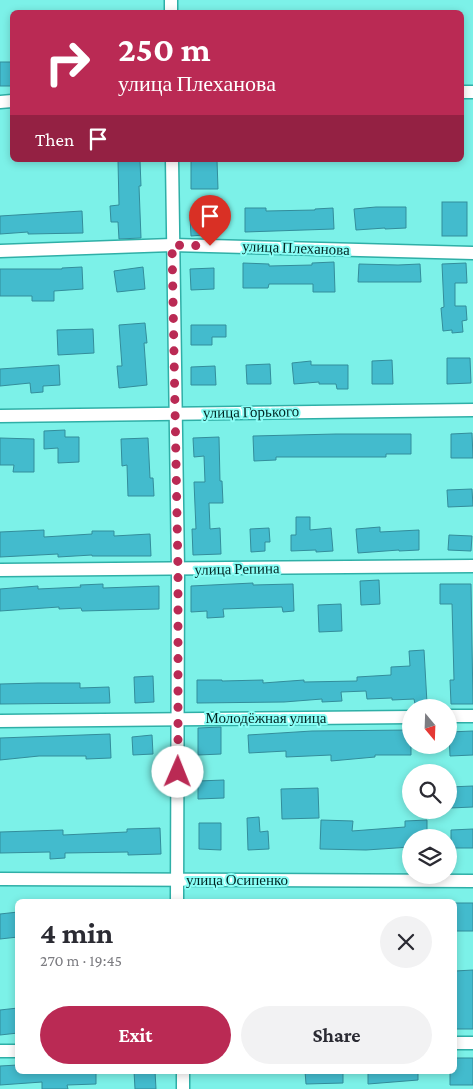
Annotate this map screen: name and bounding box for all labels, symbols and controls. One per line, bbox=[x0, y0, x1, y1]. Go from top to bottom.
icon: right bbox=[35, 30, 100, 95]
text: 250 m bbox=[118, 30, 211, 69]
text: улица Плеханова bbox=[118, 71, 276, 96]
icon: arrive bbox=[84, 125, 112, 153]
text: Then bbox=[35, 129, 74, 150]
pin bbox=[189, 195, 231, 246]
icon: arrive bbox=[196, 202, 224, 230]
street label: улица Плеханова bbox=[242, 238, 350, 258]
street label: улица Горького bbox=[203, 403, 299, 421]
street label: улица Репина bbox=[194, 560, 280, 578]
north arrow bbox=[402, 699, 458, 754]
map controls bbox=[402, 699, 457, 884]
street label: Молодёжная улица bbox=[206, 710, 327, 726]
position arrow bbox=[151, 745, 203, 797]
button: search bbox=[402, 764, 457, 819]
button: layers bbox=[402, 829, 457, 884]
street label: улица Осипенко bbox=[186, 872, 288, 888]
text: 4 min bbox=[40, 916, 113, 949]
button: close bbox=[380, 916, 432, 968]
text: 270 m · 19:45 bbox=[40, 952, 122, 969]
button: Exit bbox=[40, 1006, 231, 1064]
button: Share bbox=[241, 1006, 432, 1064]

